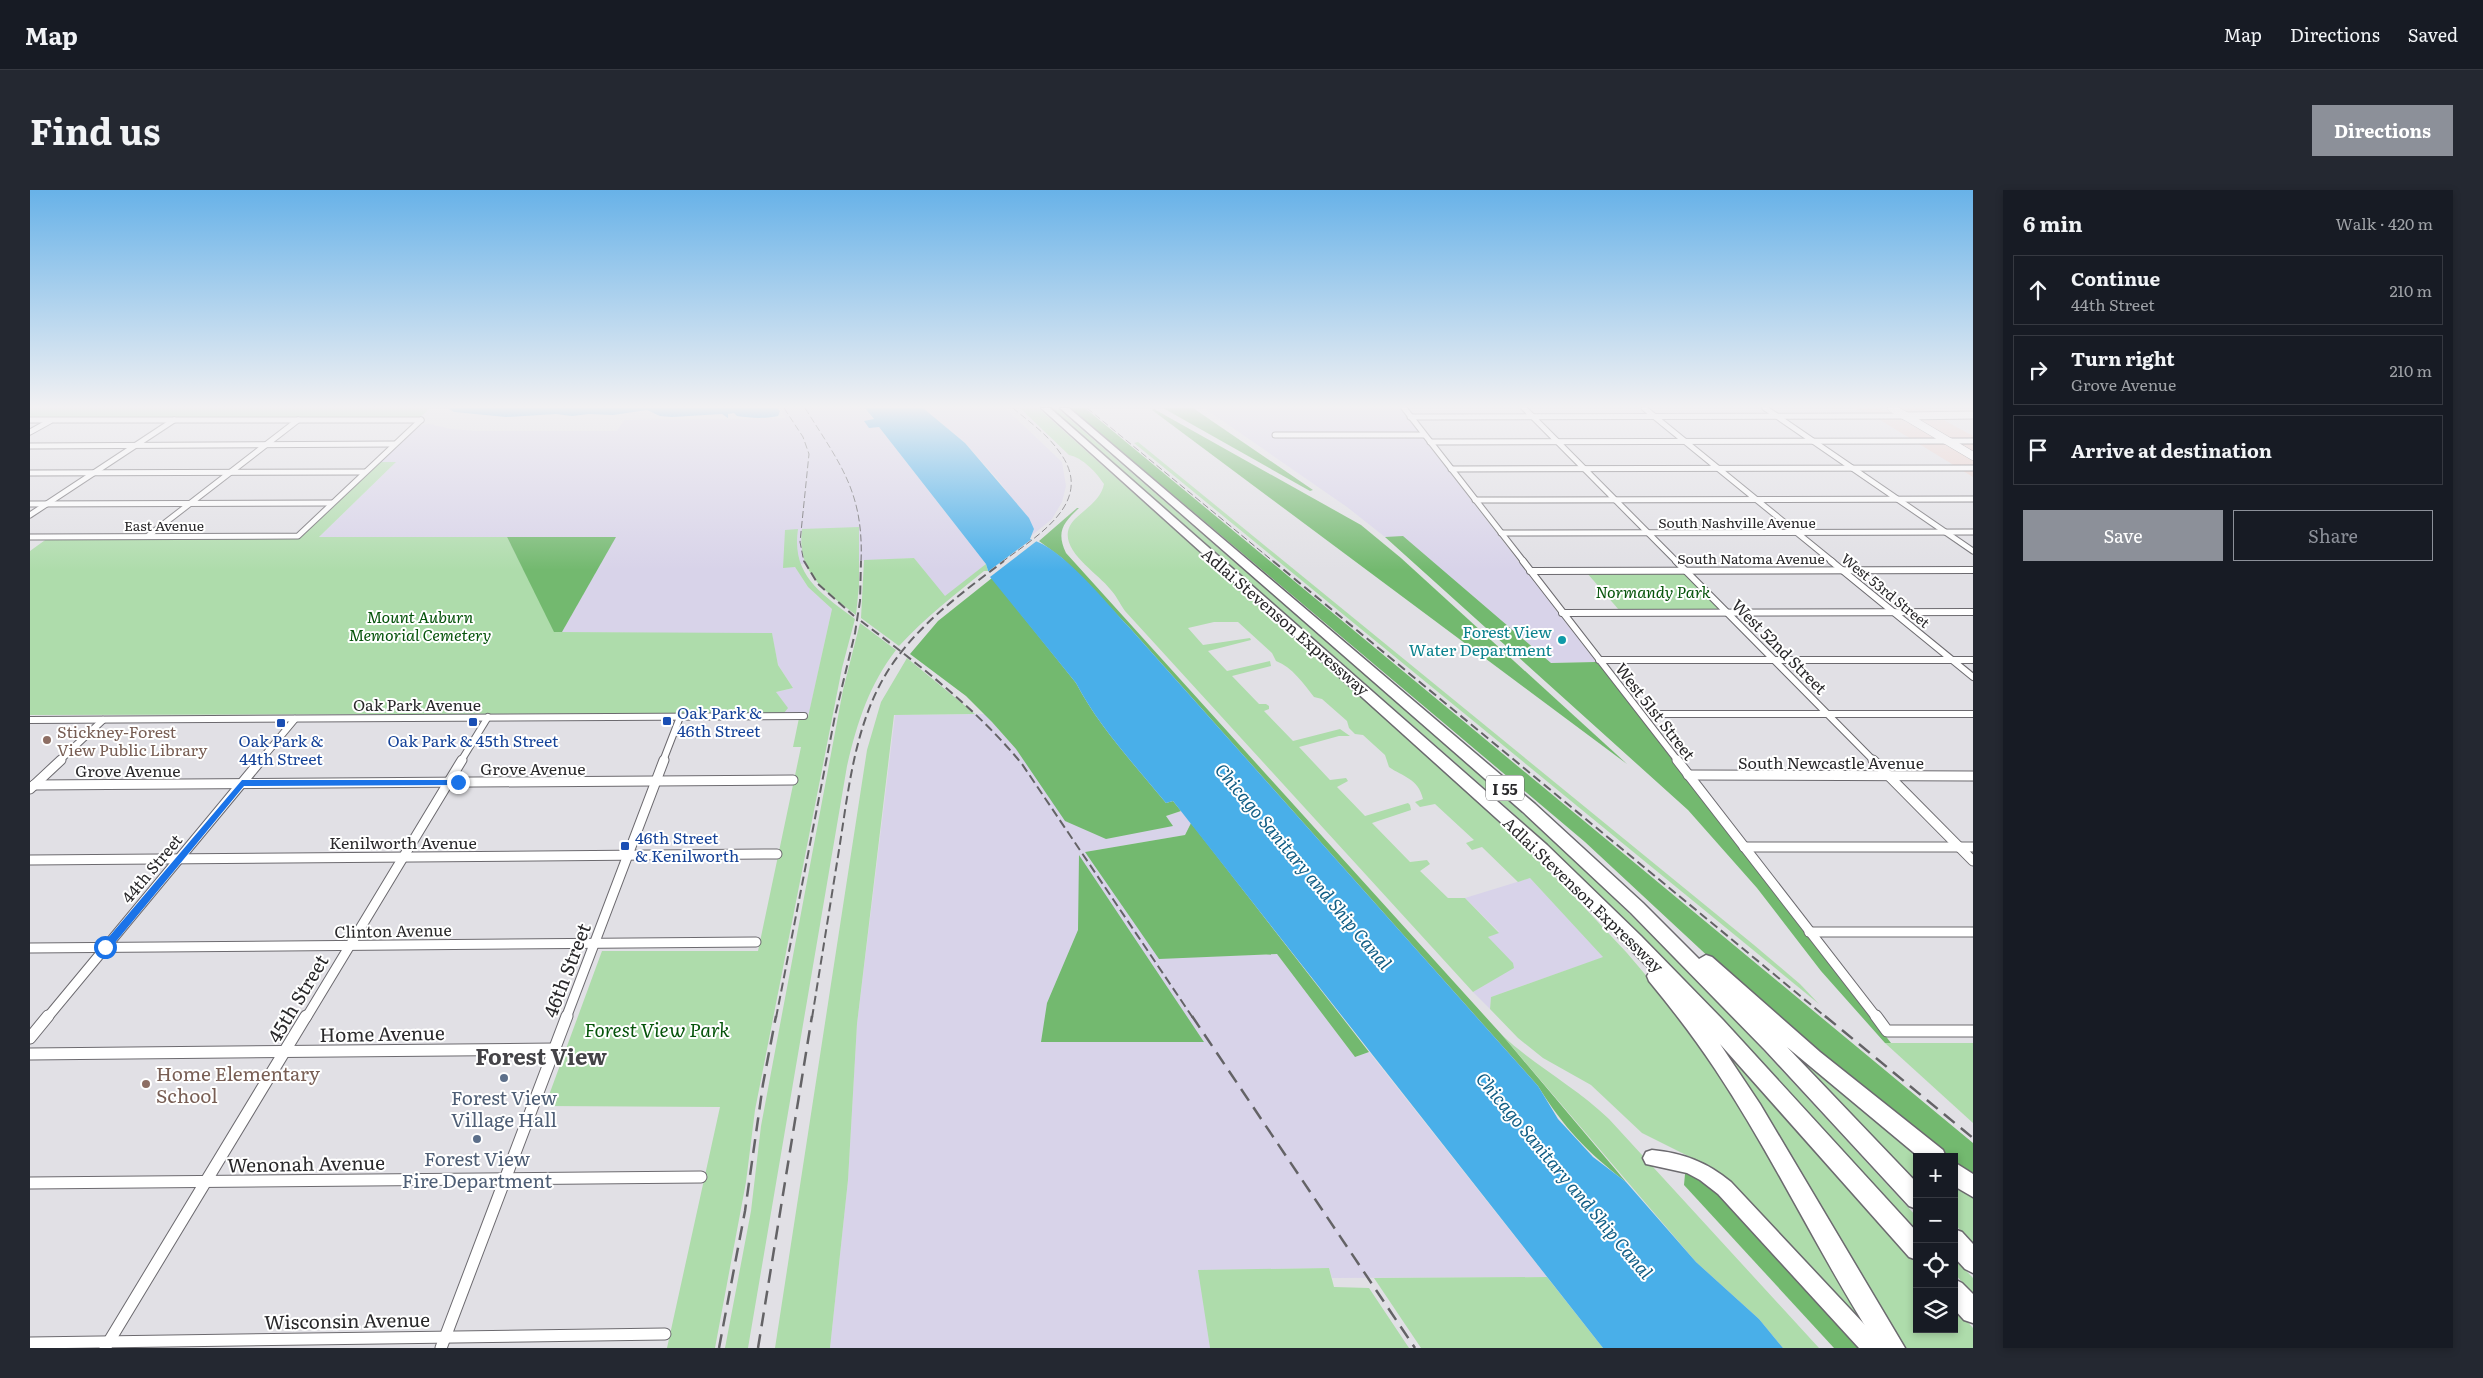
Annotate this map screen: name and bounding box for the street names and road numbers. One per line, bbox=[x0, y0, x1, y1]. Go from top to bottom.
street label: South Nashville Avenue bbox=[1658, 512, 1816, 532]
street label: East Avenue bbox=[124, 515, 204, 535]
street label: Adlai Stevenson Expressway bbox=[1197, 541, 1376, 701]
street label: South Natoma Avenue bbox=[1677, 548, 1825, 568]
street label: West 53rd Street bbox=[1838, 548, 1935, 632]
street label: West 52nd Street bbox=[1727, 593, 1833, 699]
street label: West 51st Street bbox=[1610, 657, 1702, 765]
street label: Oak Park Avenue bbox=[353, 692, 481, 716]
street label: South Newcastle Avenue bbox=[1738, 750, 1924, 774]
street label: Grove Avenue bbox=[480, 756, 586, 780]
street label: Grove Avenue bbox=[75, 758, 181, 782]
road number: I 55 bbox=[1486, 776, 1524, 800]
street label: Adlai Stevenson Expressway bbox=[1498, 811, 1670, 978]
street label: 44th Street bbox=[115, 828, 187, 908]
street label: Kenilworth Avenue bbox=[329, 830, 477, 854]
street label: Clinton Avenue bbox=[334, 917, 452, 943]
street label: 46th Street bbox=[535, 918, 597, 1021]
street label: 45th Street bbox=[260, 948, 335, 1047]
street label: Home Avenue bbox=[319, 1018, 445, 1048]
street label: Wenonah Avenue bbox=[227, 1148, 385, 1178]
street label: Wisconsin Avenue bbox=[264, 1305, 430, 1335]

